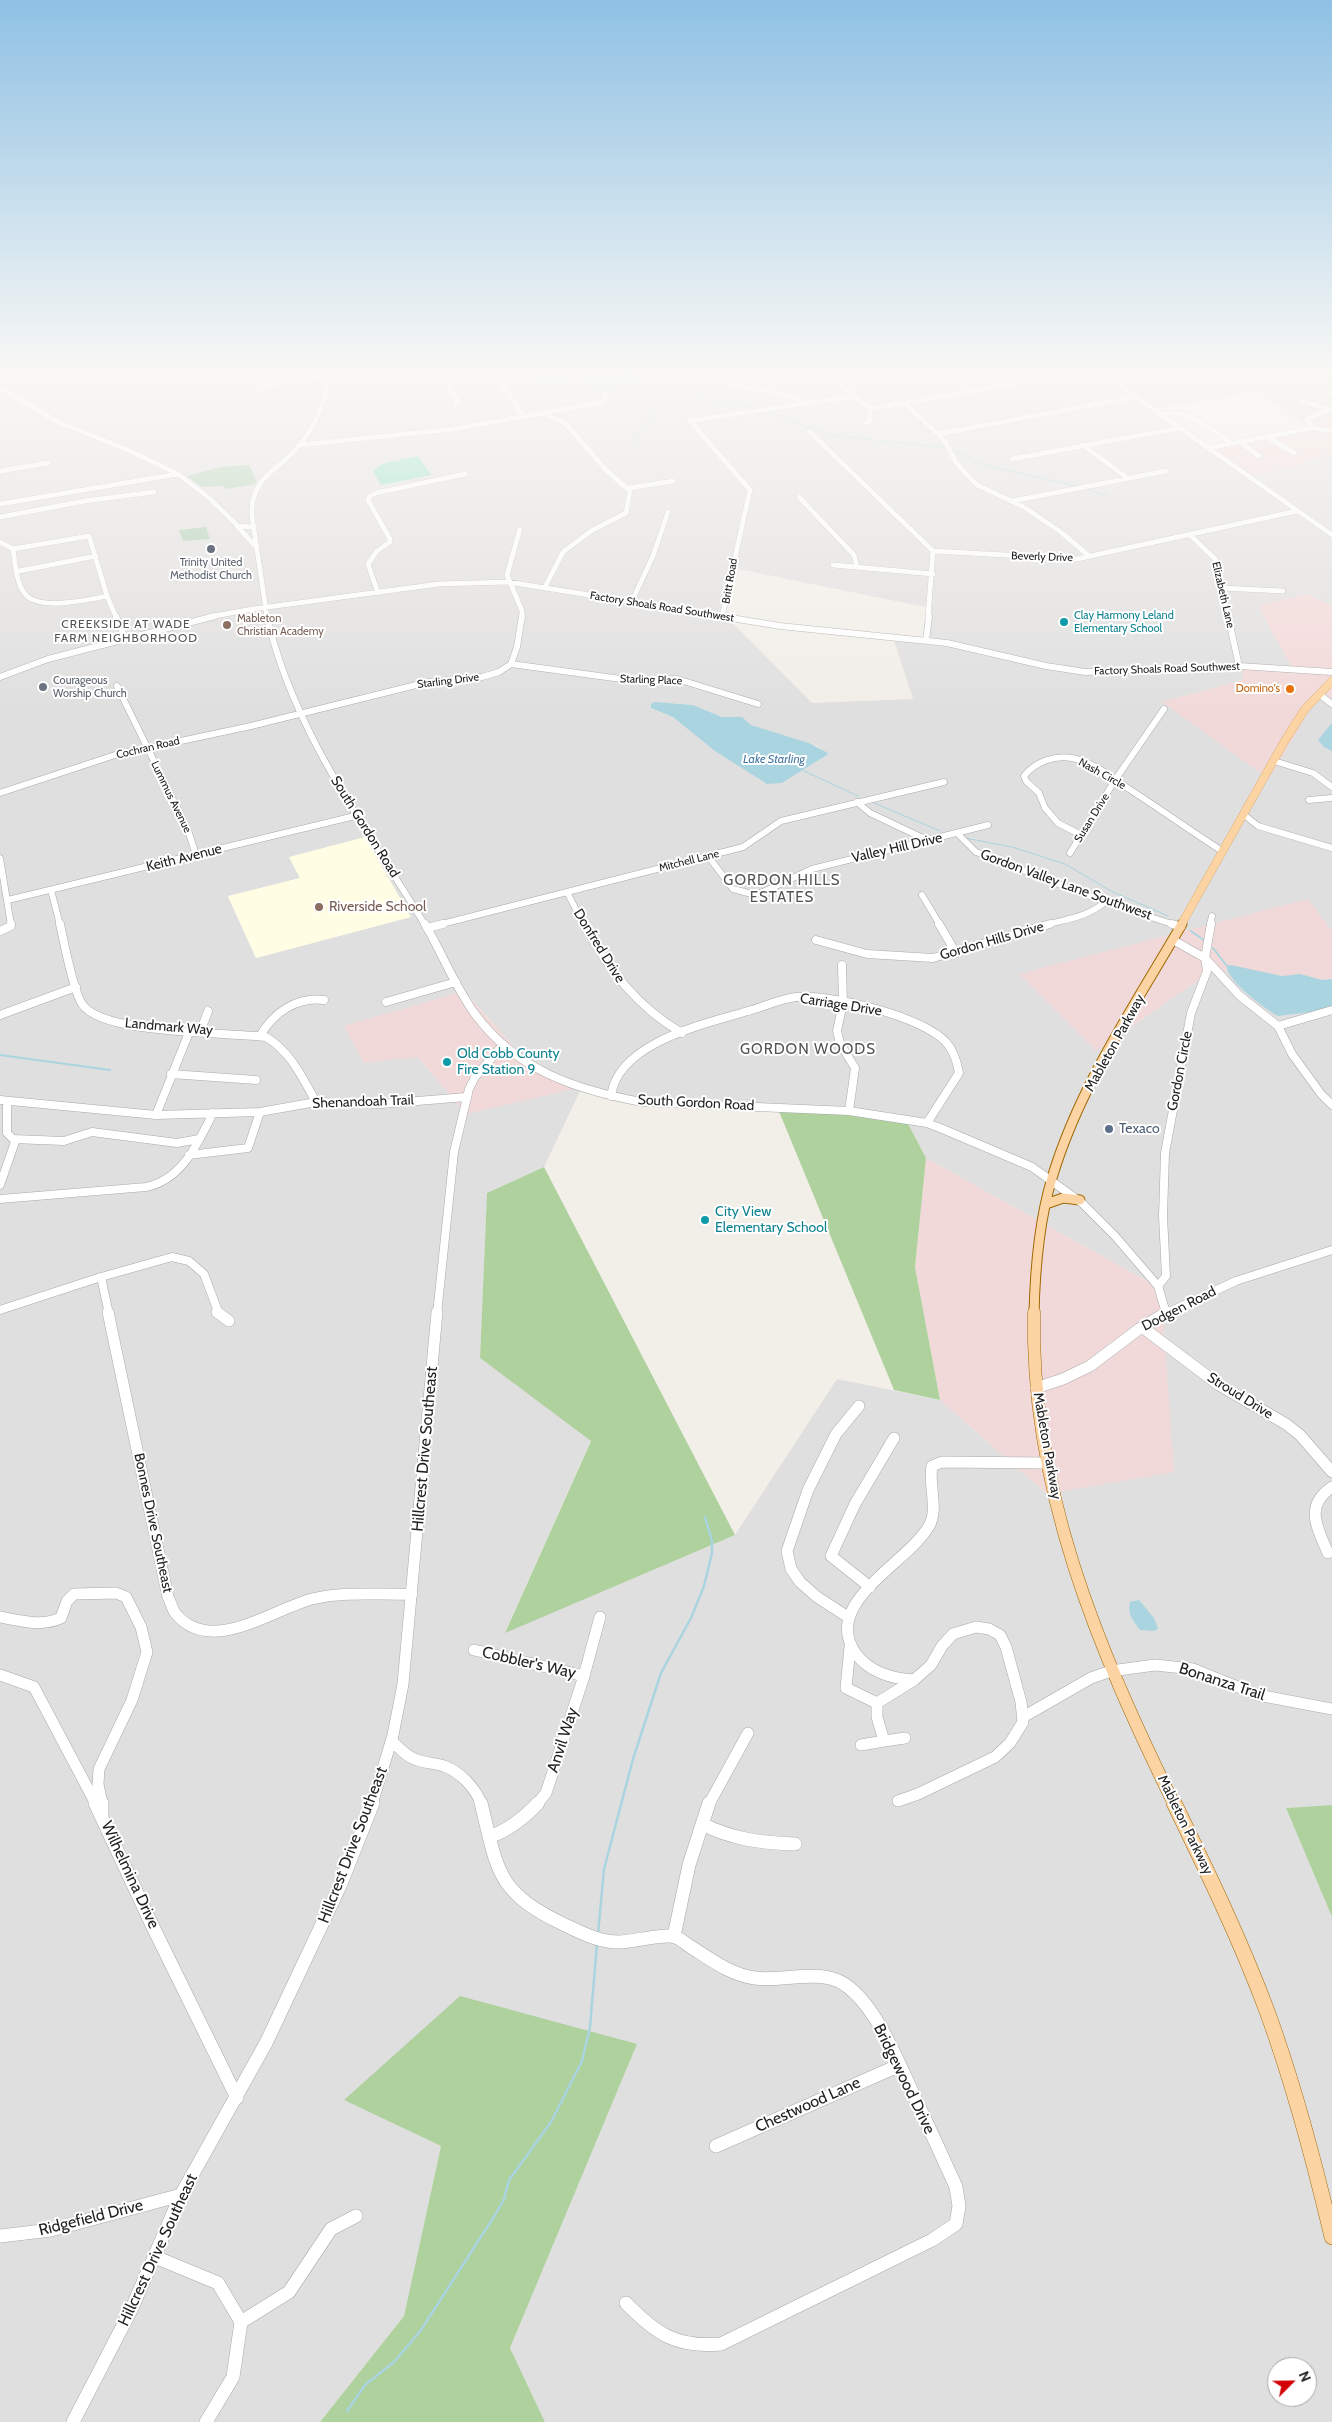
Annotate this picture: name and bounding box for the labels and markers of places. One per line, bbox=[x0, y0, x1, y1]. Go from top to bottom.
marker: Trinity United Methodist Church bbox=[205, 543, 217, 555]
place label: Trinity United Methodist Church bbox=[170, 556, 252, 582]
place label: Clay Harmony Leland Elementary School bbox=[1074, 609, 1174, 635]
place label: Mableton Christian Academy bbox=[237, 612, 324, 638]
marker: Clay Harmony Leland Elementary School bbox=[1058, 616, 1070, 628]
marker: Mableton Christian Academy bbox=[221, 619, 233, 631]
place label: Courageous Worship Church bbox=[53, 674, 127, 700]
marker: Courageous Worship Church bbox=[37, 681, 49, 693]
place label: Domino's bbox=[1236, 682, 1280, 696]
marker: Domino's bbox=[1284, 683, 1296, 695]
place label: Riverside School bbox=[329, 899, 426, 915]
marker: Riverside School bbox=[313, 901, 325, 913]
place label: Old Cobb County Fire Station 9 bbox=[457, 1046, 560, 1078]
marker: Old Cobb County Fire Station 9 bbox=[441, 1056, 453, 1068]
place label: Texaco bbox=[1119, 1121, 1160, 1137]
marker: Texaco bbox=[1103, 1123, 1115, 1135]
place label: City View Elementary School bbox=[715, 1204, 827, 1236]
marker: City View Elementary School bbox=[699, 1214, 711, 1226]

